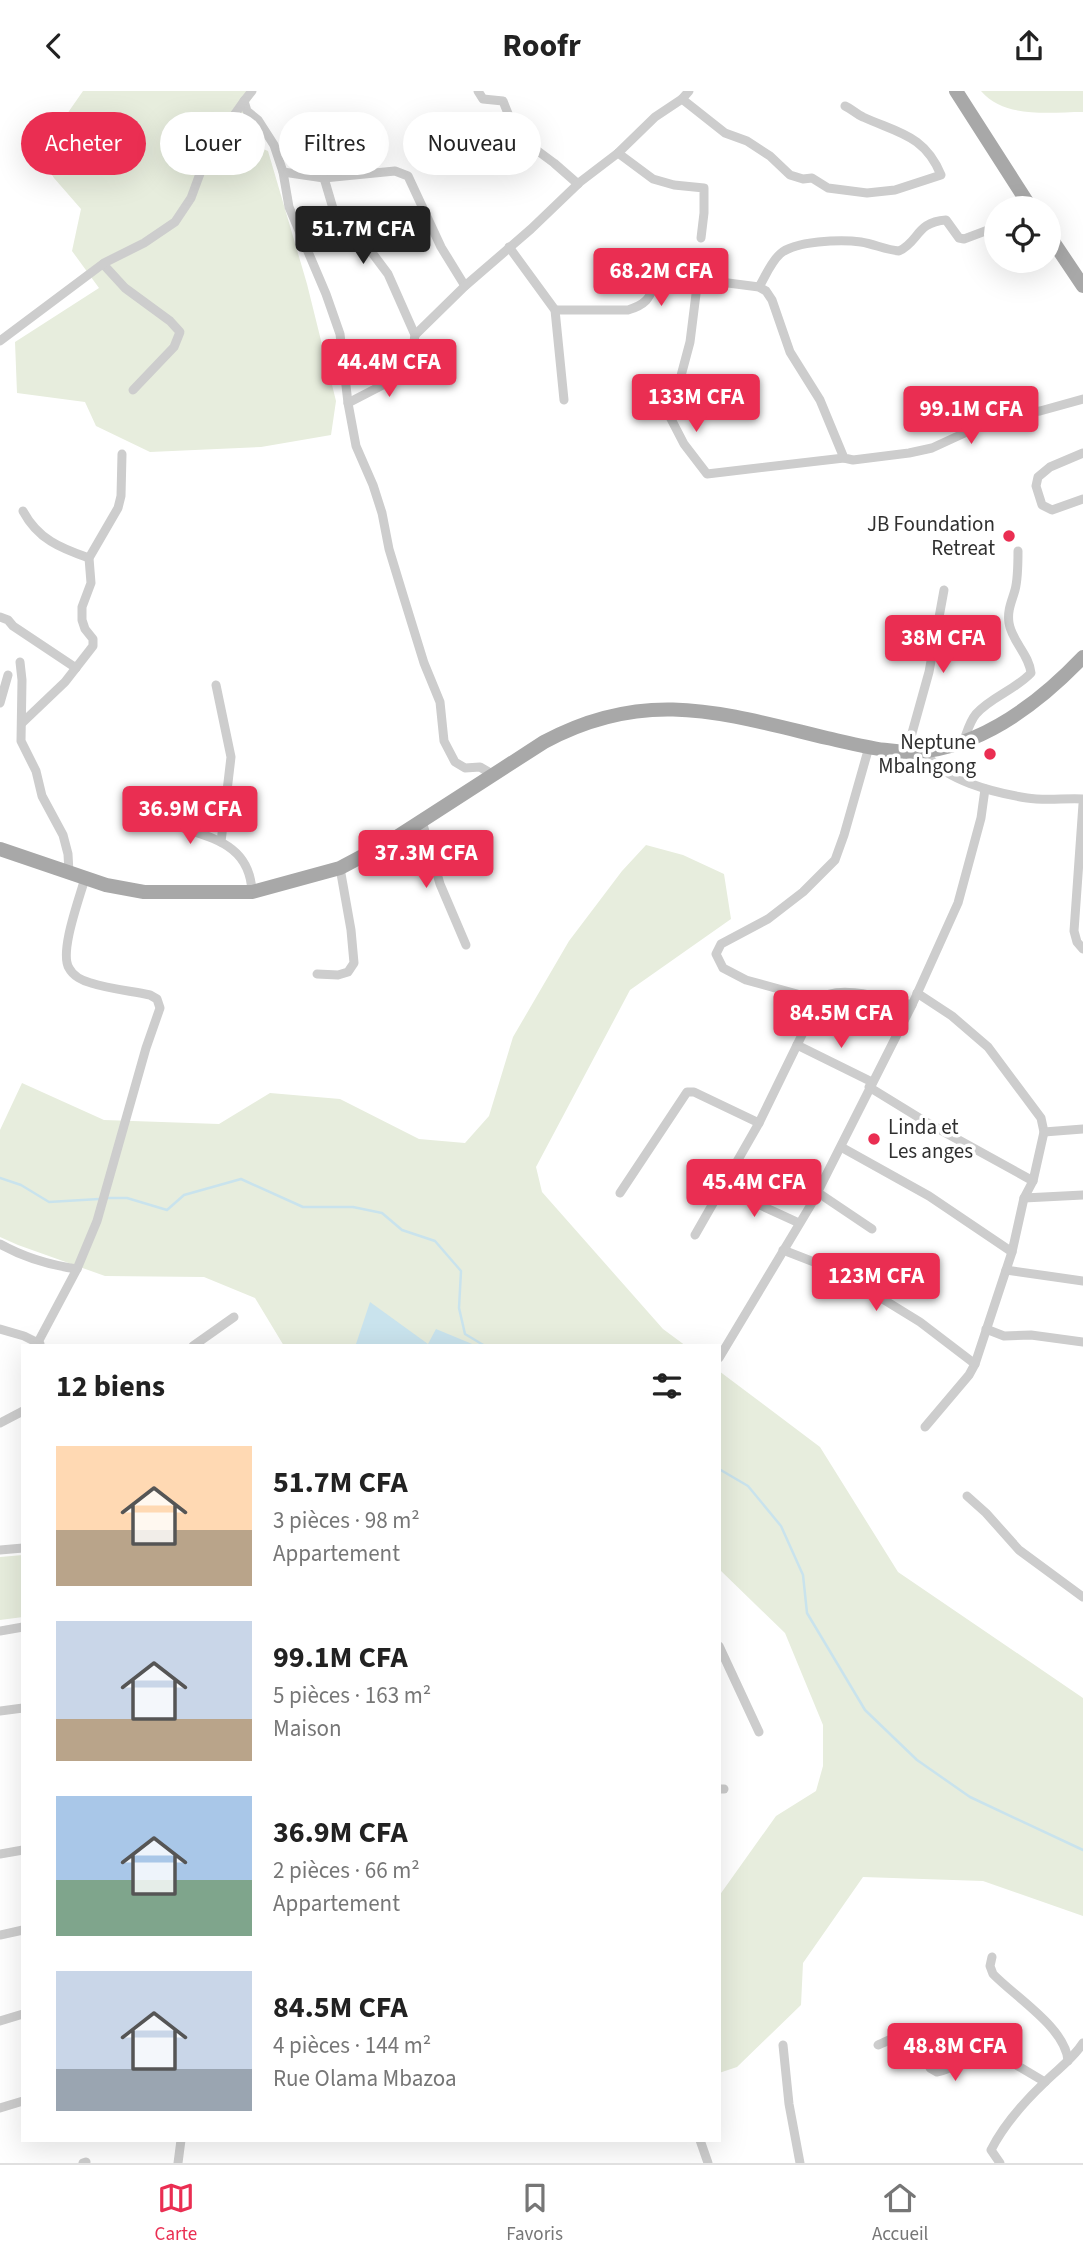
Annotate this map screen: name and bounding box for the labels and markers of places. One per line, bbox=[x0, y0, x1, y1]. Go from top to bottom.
pin: 51.7M CFA bbox=[283, 207, 443, 266]
pin: 68.2M CFA bbox=[581, 249, 741, 308]
pin: 44.4M CFA bbox=[309, 339, 469, 399]
pin: 133M CFA bbox=[624, 375, 768, 434]
pin: 99.1M CFA bbox=[891, 387, 1051, 446]
place label: JB Foundation Retreat bbox=[867, 509, 995, 563]
marker: JB Foundation Retreat bbox=[1001, 528, 1017, 544]
pin: 38M CFA bbox=[878, 615, 1008, 675]
place label: Neptune Mbalngong bbox=[878, 727, 976, 781]
marker: Neptune Mbalngong bbox=[982, 746, 998, 762]
pin: 36.9M CFA bbox=[110, 787, 270, 846]
pin: 37.3M CFA bbox=[346, 831, 506, 890]
pin: 84.5M CFA bbox=[761, 991, 921, 1050]
place label: Linda et Les anges bbox=[888, 1112, 973, 1166]
marker: Linda et Les anges bbox=[866, 1131, 882, 1147]
pin: 45.4M CFA bbox=[674, 1159, 834, 1219]
pin: 123M CFA bbox=[804, 1253, 948, 1313]
pin: 48.8M CFA bbox=[875, 2023, 1035, 2083]

